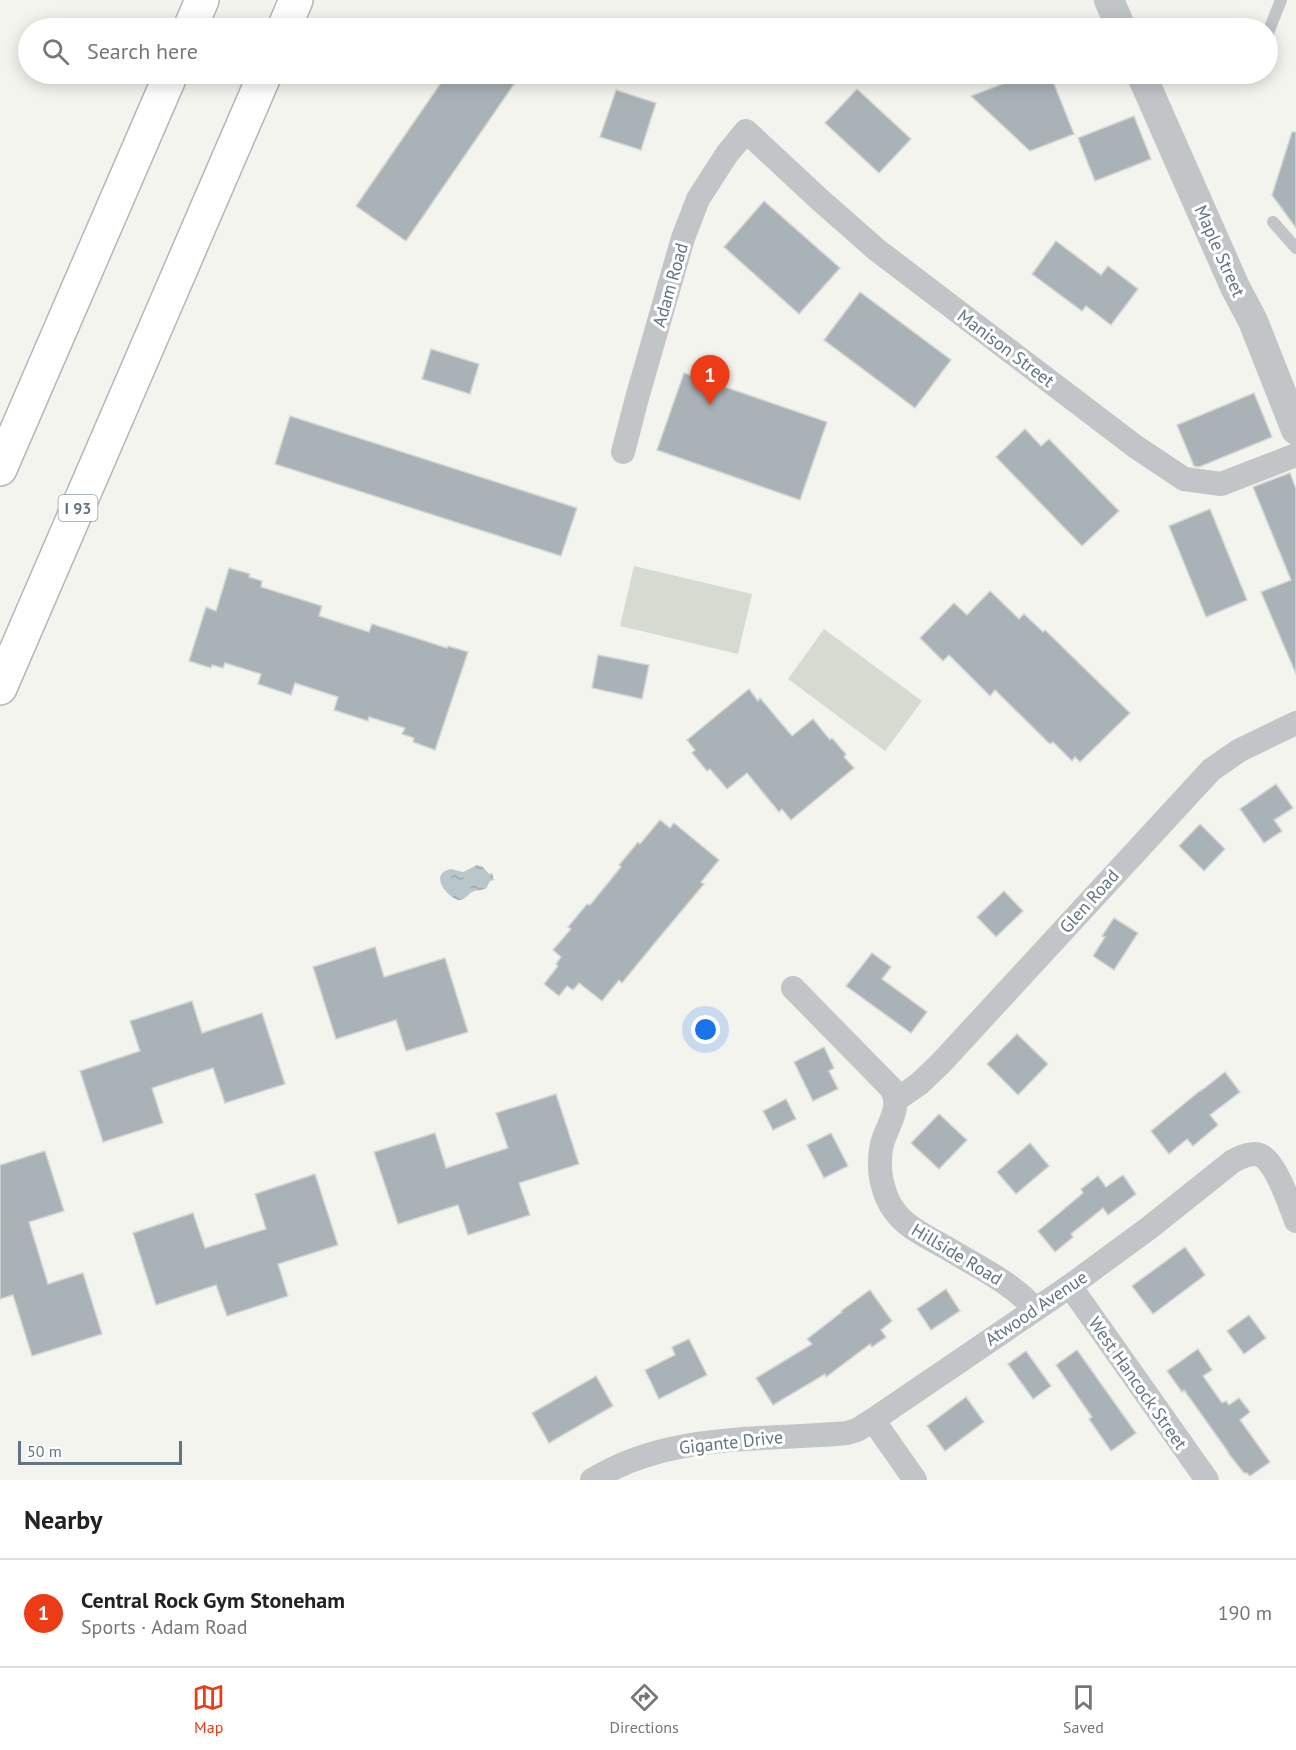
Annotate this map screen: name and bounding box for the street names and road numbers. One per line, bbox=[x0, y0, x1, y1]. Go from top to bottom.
street label: Maple Street bbox=[1190, 202, 1250, 300]
street label: Adam Road bbox=[647, 240, 693, 330]
street label: Manison Street bbox=[953, 304, 1059, 392]
road number: I 93 bbox=[58, 495, 98, 521]
street label: Glen Road bbox=[1054, 864, 1124, 938]
street label: Hillside Road bbox=[908, 1218, 1006, 1290]
street label: Atwood Avenue bbox=[980, 1265, 1092, 1351]
street label: West Hancock Street bbox=[1084, 1312, 1192, 1454]
street label: Gigante Drive bbox=[678, 1425, 784, 1459]

